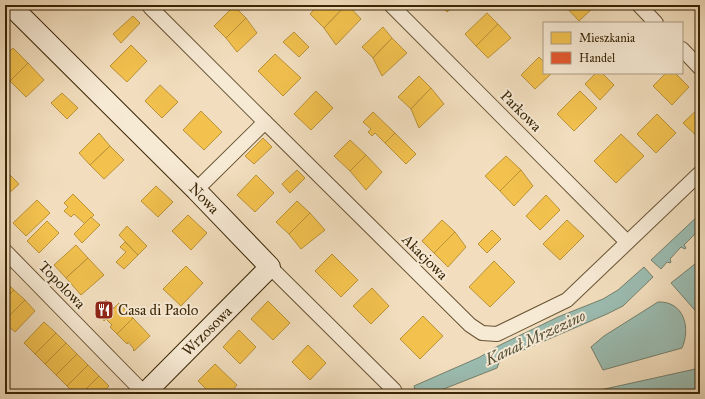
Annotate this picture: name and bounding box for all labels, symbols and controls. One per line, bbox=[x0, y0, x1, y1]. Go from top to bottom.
legend bbox=[543, 22, 683, 74]
text: Mieszkania bbox=[579, 31, 636, 45]
text: Handel bbox=[579, 51, 616, 65]
street label: Parkowa bbox=[497, 87, 546, 136]
street label: Nowa bbox=[185, 179, 224, 218]
street label: Akacjowa bbox=[398, 230, 452, 284]
street label: Topolowa bbox=[35, 257, 90, 313]
restaurant icon: Casa di Paolo bbox=[93, 299, 115, 321]
place label: Casa di Paolo bbox=[118, 301, 199, 319]
street label: Wrzosowa bbox=[178, 302, 236, 360]
water label: Kanał Mrzezino bbox=[481, 306, 589, 369]

